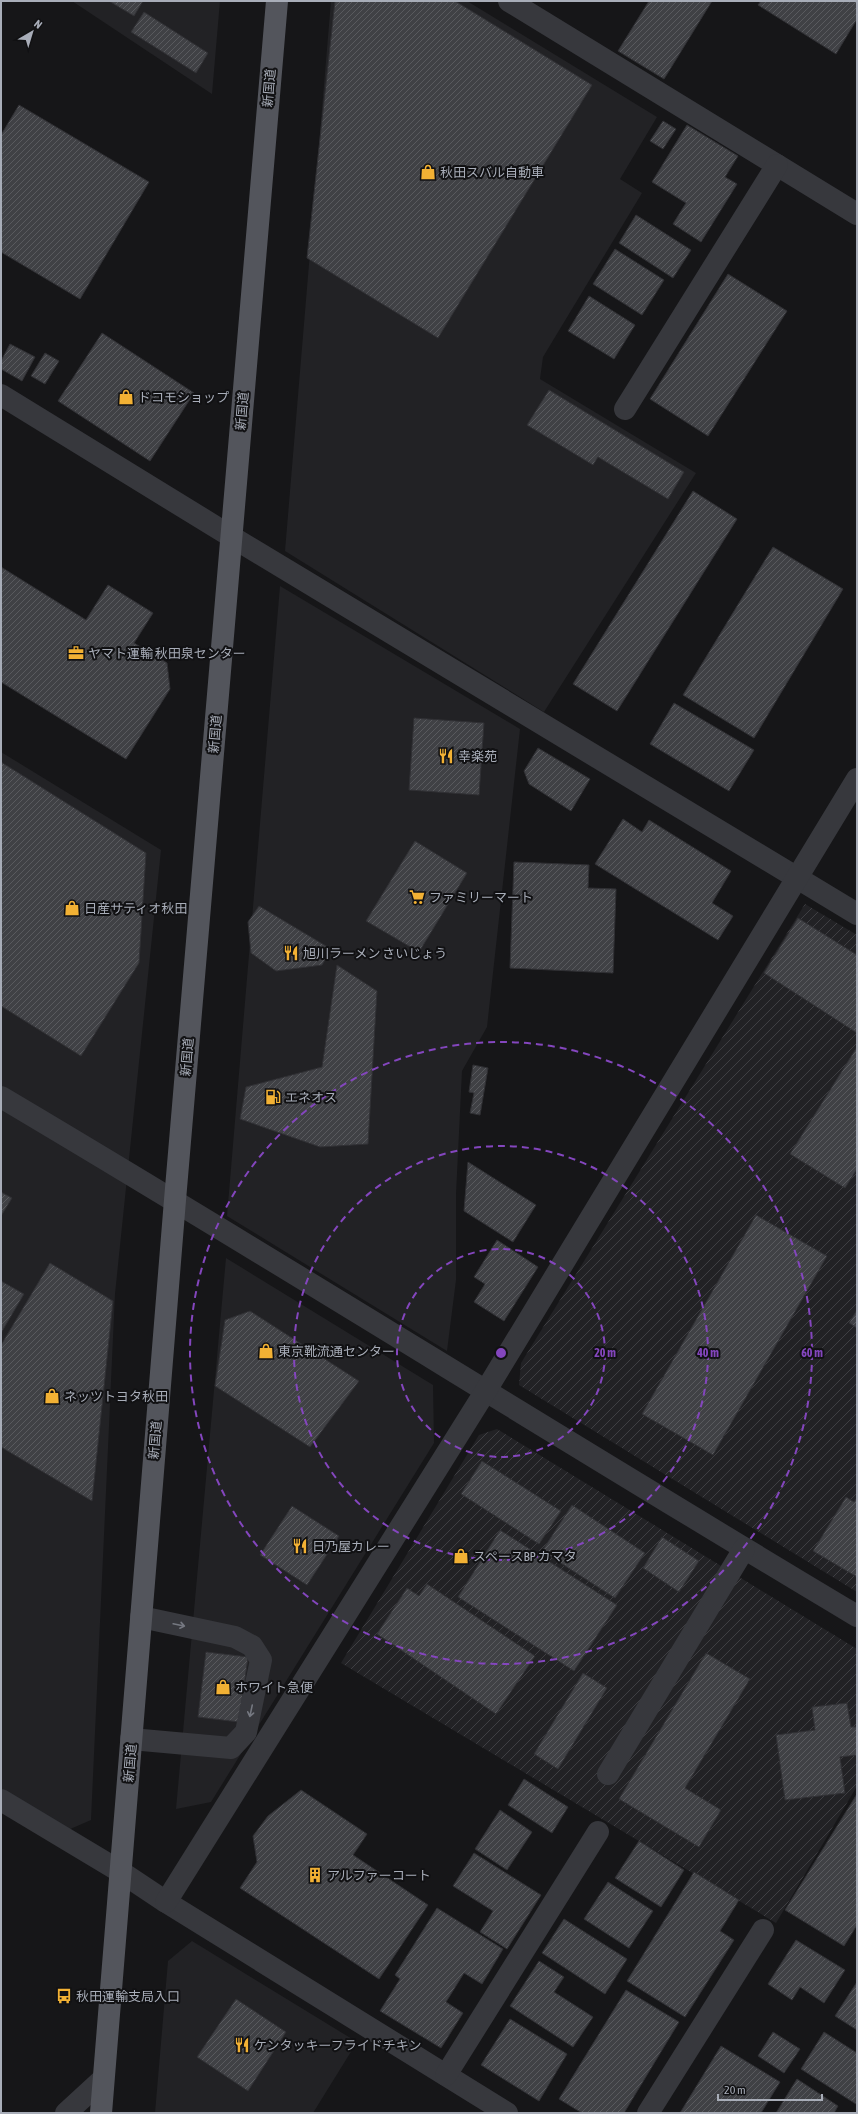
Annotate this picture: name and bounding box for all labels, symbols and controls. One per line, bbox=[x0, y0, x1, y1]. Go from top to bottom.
north arrow bbox=[12, 12, 52, 52]
text: N bbox=[32, 17, 44, 31]
street label: 新国道 bbox=[260, 68, 278, 108]
shop icon: 秋田スバル自動車 bbox=[419, 163, 437, 181]
place label: 秋田スバル自動車 bbox=[440, 165, 544, 180]
shop icon: ドコモショップ bbox=[117, 388, 135, 406]
place label: ドコモショップ bbox=[138, 390, 229, 405]
street label: 新国道 bbox=[233, 391, 251, 431]
office icon: ヤマト運輸 秋田泉センター bbox=[67, 644, 85, 662]
place label: ヤマト運輸 秋田泉センター bbox=[88, 646, 246, 661]
street label: 新国道 bbox=[206, 714, 224, 754]
restaurant icon: 幸楽苑 bbox=[437, 747, 455, 765]
place label: 幸楽苑 bbox=[458, 749, 497, 764]
supermarket icon: ファミリーマート bbox=[408, 888, 426, 906]
place label: ファミリーマート bbox=[429, 890, 533, 905]
shop icon: 日産サティオ秋田 bbox=[63, 899, 81, 917]
place label: 日産サティオ秋田 bbox=[84, 901, 187, 916]
restaurant icon: 旭川ラーメン さいじょう bbox=[282, 944, 300, 962]
place label: 旭川ラーメン さいじょう bbox=[303, 946, 447, 961]
street label: 新国道 bbox=[178, 1037, 196, 1077]
fuel station icon: エネオス bbox=[264, 1088, 282, 1106]
place label: エネオス bbox=[285, 1090, 337, 1105]
shop icon: 東京靴流通センター bbox=[257, 1342, 275, 1360]
place label: 東京靴流通センター bbox=[278, 1344, 395, 1359]
centre of rings bbox=[494, 1346, 508, 1360]
text: 20 m bbox=[594, 1346, 616, 1360]
text: 40 m bbox=[696, 1346, 719, 1360]
text: 60 m bbox=[801, 1346, 823, 1360]
shop icon: ネッツトヨタ秋田 bbox=[43, 1387, 61, 1405]
place label: ネッツトヨタ秋田 bbox=[64, 1389, 168, 1404]
street label: 新国道 bbox=[146, 1420, 164, 1460]
restaurant icon: 日乃屋カレー bbox=[291, 1537, 309, 1555]
place label: 日乃屋カレー bbox=[312, 1539, 390, 1554]
shop icon: スペースBP カマタ bbox=[452, 1547, 470, 1565]
place label: スペースBP カマタ bbox=[473, 1549, 577, 1564]
one-way arrow bbox=[173, 1622, 186, 1630]
shop icon: ホワイト急便 bbox=[214, 1678, 232, 1696]
place label: ホワイト急便 bbox=[235, 1680, 313, 1695]
one-way arrow bbox=[246, 1704, 254, 1717]
street label: 新国道 bbox=[121, 1743, 139, 1783]
building icon: アルファーコート bbox=[306, 1866, 324, 1884]
place label: アルファーコート bbox=[327, 1868, 431, 1883]
bus stop icon: 秋田運輸支局入口 bbox=[55, 1987, 73, 2005]
place label: 秋田運輸支局入口 bbox=[76, 1989, 180, 2004]
restaurant icon: ケンタッキーフライドチキン bbox=[233, 2036, 251, 2054]
place label: ケンタッキーフライドチキン bbox=[254, 2038, 421, 2053]
scale bar bbox=[718, 2076, 822, 2102]
text: 20 m bbox=[724, 2083, 746, 2097]

